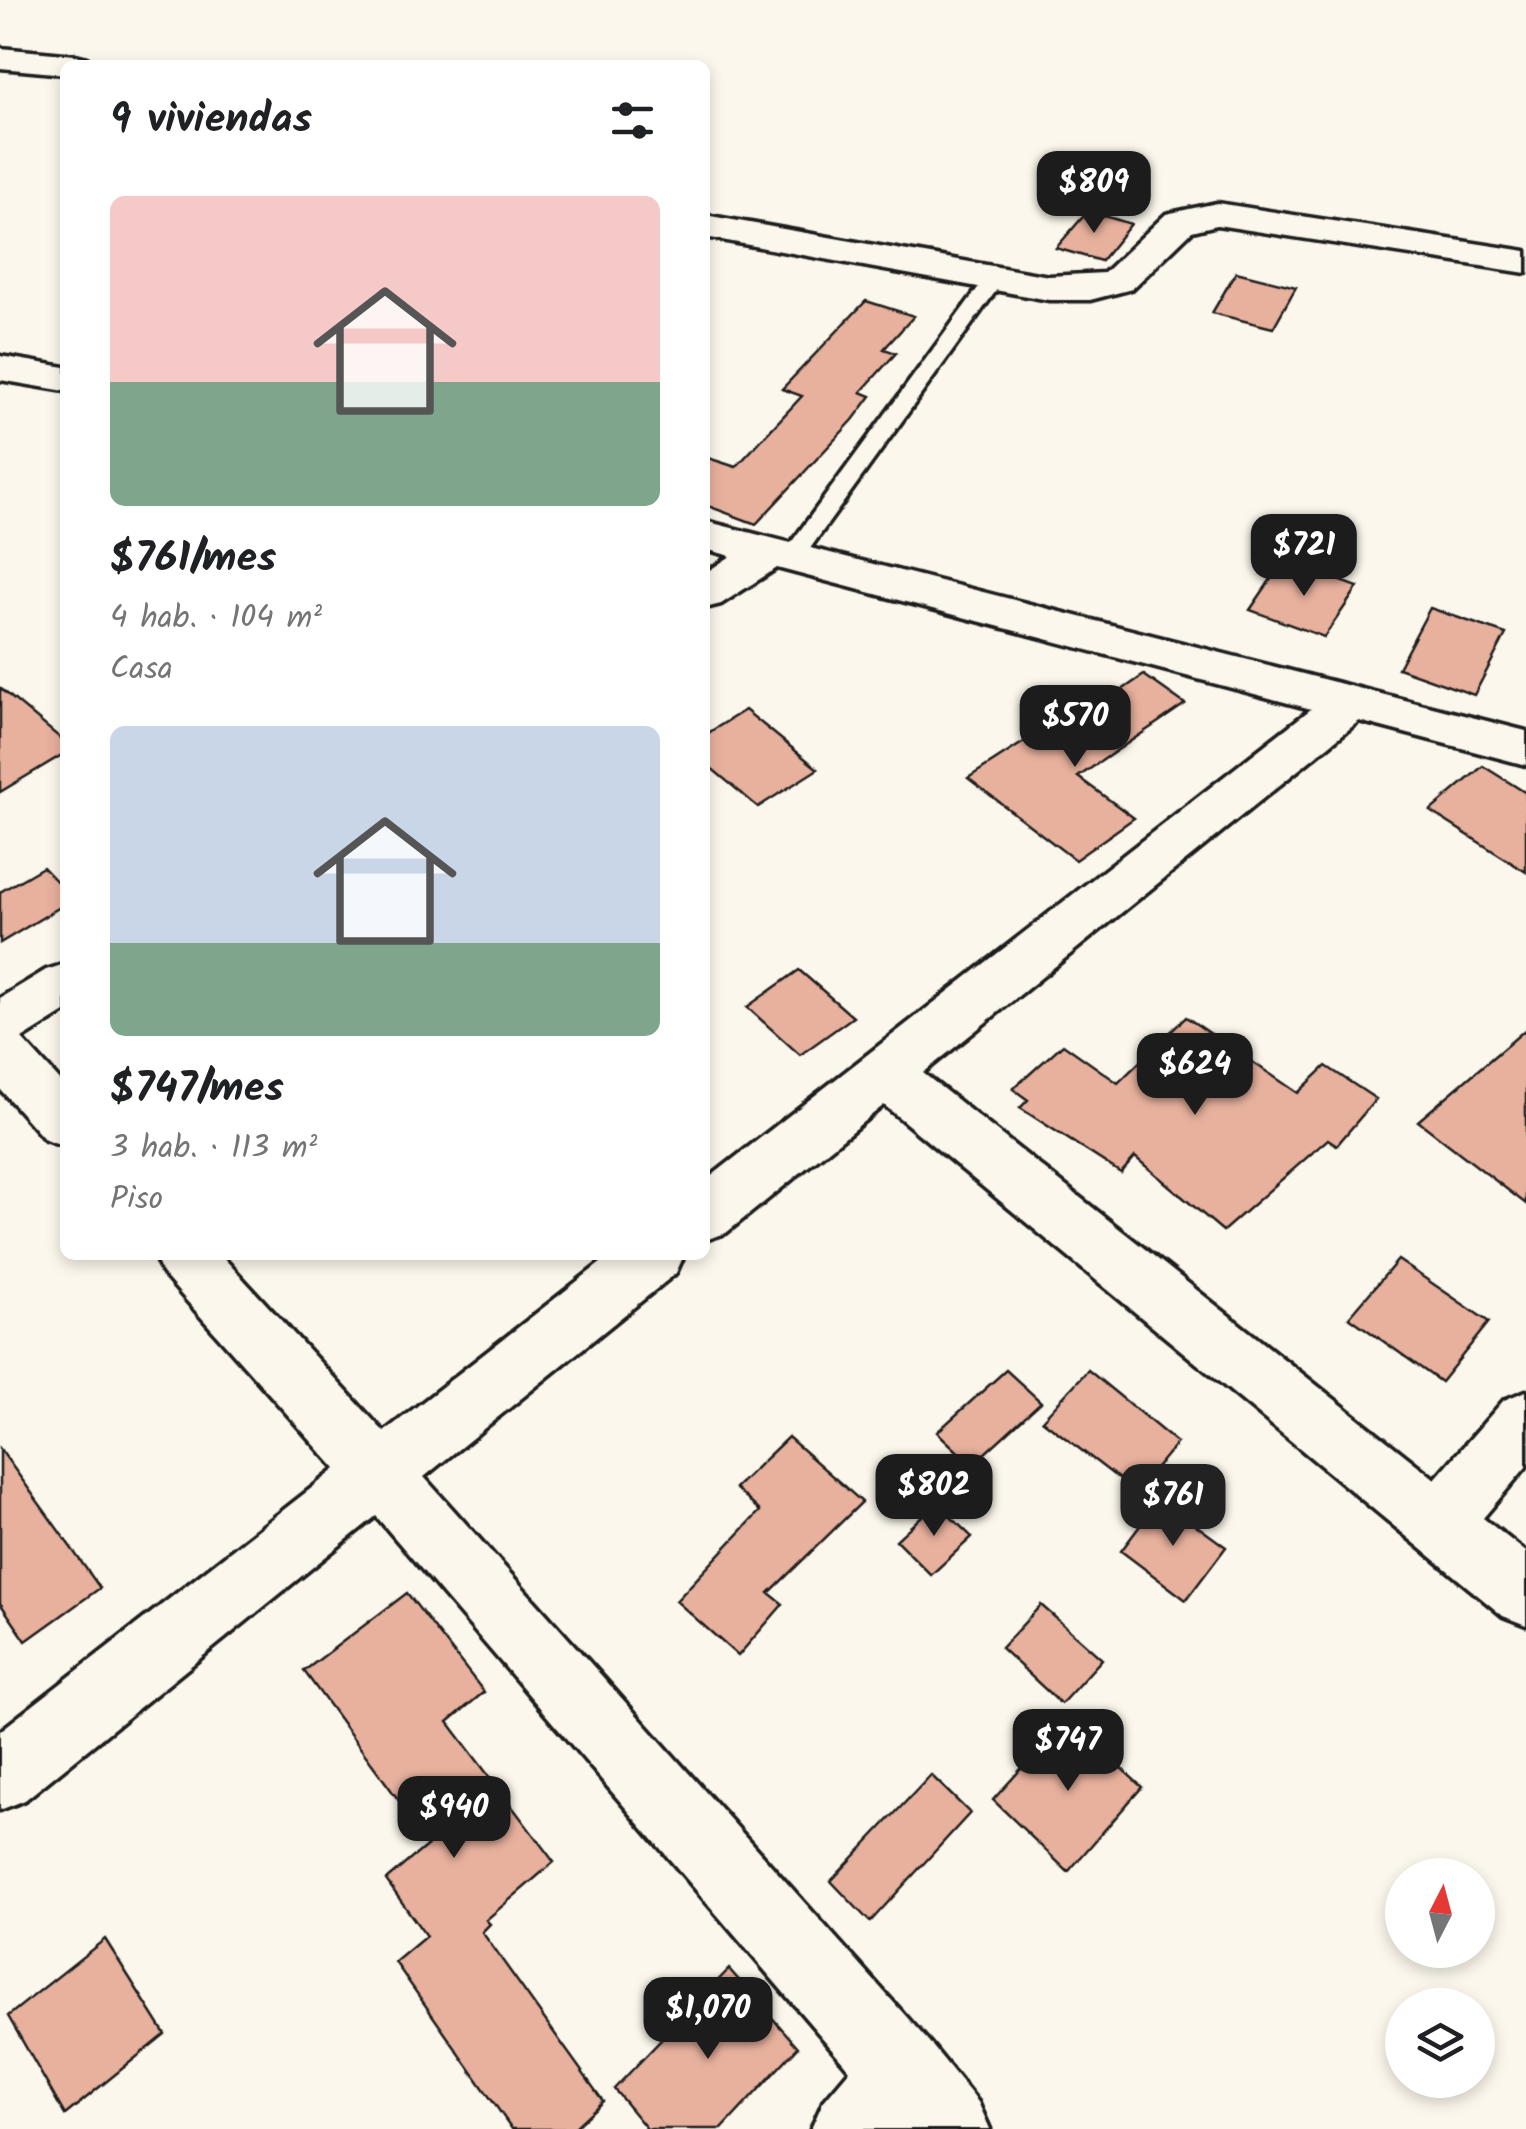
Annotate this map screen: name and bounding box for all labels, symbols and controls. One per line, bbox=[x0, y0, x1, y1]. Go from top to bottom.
text: 9 viviendas bbox=[110, 87, 312, 154]
icon: filters bbox=[605, 93, 660, 148]
pin: $809 bbox=[1035, 151, 1153, 236]
text: $809 bbox=[1059, 158, 1129, 209]
icon: home bbox=[295, 261, 475, 441]
pin: $721 bbox=[1245, 514, 1363, 599]
text: $721 bbox=[1273, 521, 1335, 572]
text: $761/mes bbox=[110, 526, 277, 593]
text: 4 hab. · 104 m² bbox=[110, 593, 322, 644]
text: Casa bbox=[110, 644, 173, 695]
pin: $570 bbox=[1016, 685, 1134, 770]
text: $570 bbox=[1042, 692, 1108, 743]
icon: home bbox=[295, 791, 475, 971]
pin: $624 bbox=[1136, 1033, 1254, 1118]
text: $624 bbox=[1159, 1040, 1231, 1091]
text: $747/mes bbox=[110, 1056, 284, 1123]
text: 3 hab. · 113 m² bbox=[110, 1123, 317, 1174]
text: Piso bbox=[110, 1174, 163, 1225]
pin: $802 bbox=[875, 1454, 993, 1539]
text: $802 bbox=[898, 1461, 970, 1512]
pin: $761 bbox=[1114, 1464, 1232, 1549]
text: $761 bbox=[1142, 1471, 1204, 1522]
pin: $747 bbox=[1009, 1709, 1127, 1794]
text: $747 bbox=[1035, 1716, 1101, 1767]
pin: $940 bbox=[395, 1776, 513, 1861]
text: $940 bbox=[420, 1783, 489, 1834]
north arrow bbox=[1385, 1858, 1495, 1968]
map controls bbox=[1385, 1858, 1495, 2098]
pin: $1,070 bbox=[627, 1977, 789, 2062]
text: $1,070 bbox=[666, 1984, 750, 2035]
button: layers bbox=[1385, 1988, 1495, 2098]

